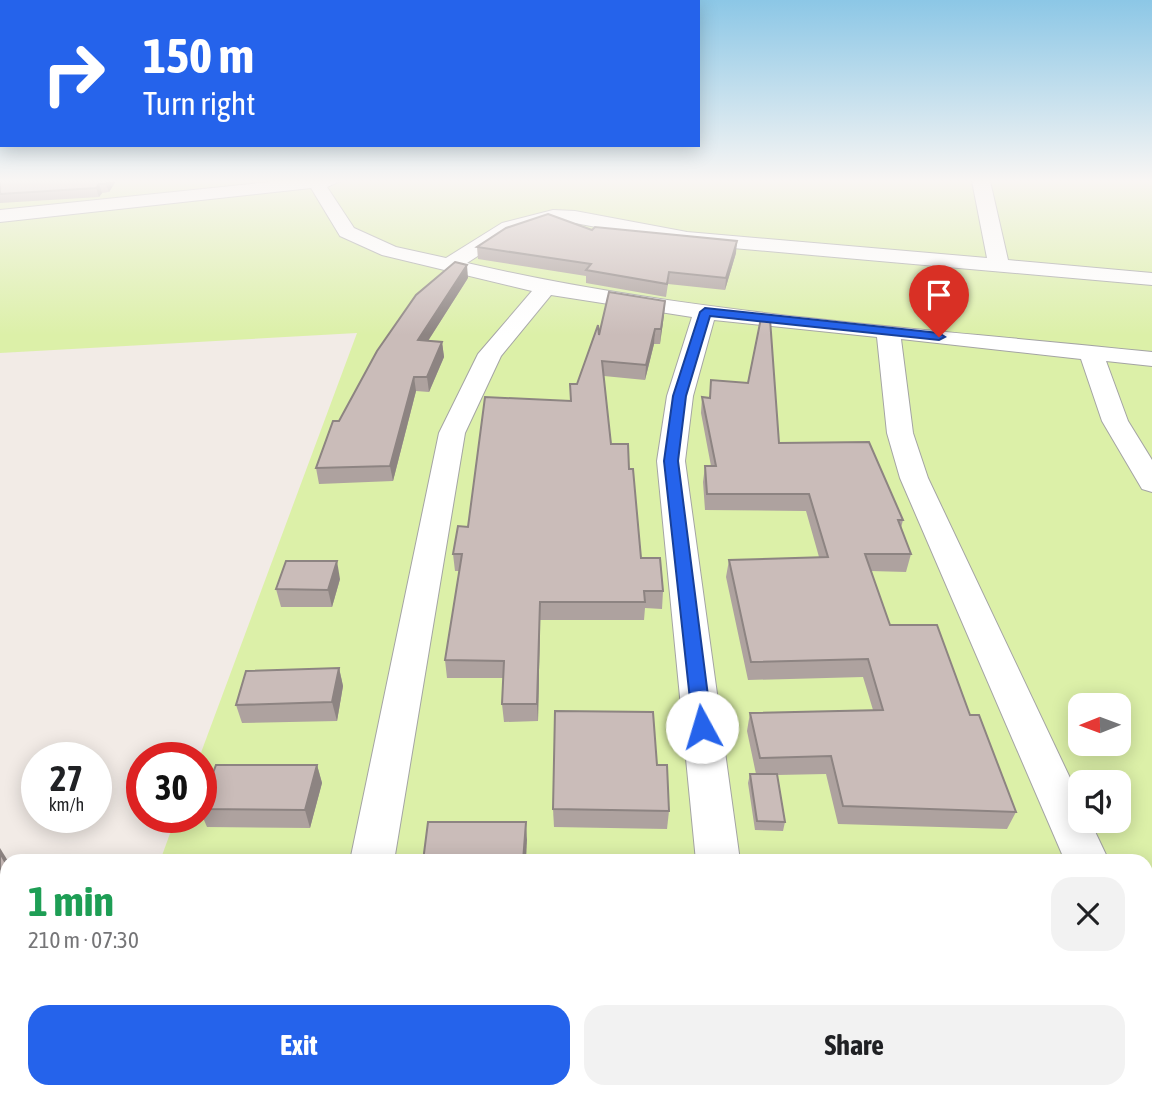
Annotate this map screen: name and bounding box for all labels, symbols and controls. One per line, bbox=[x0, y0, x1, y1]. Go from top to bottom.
text: 150 m bbox=[143, 27, 254, 83]
icon: right bbox=[28, 28, 119, 119]
text: Turn right bbox=[143, 85, 256, 122]
pin bbox=[909, 265, 969, 337]
icon: arrive bbox=[920, 276, 958, 314]
position arrow bbox=[665, 690, 739, 764]
north arrow bbox=[1068, 693, 1130, 756]
map controls bbox=[1068, 693, 1131, 833]
speed limit sign: 30 bbox=[126, 742, 217, 833]
text: 27 bbox=[50, 758, 83, 798]
button: sound bbox=[1068, 770, 1131, 833]
text: km/h bbox=[49, 794, 84, 815]
text: 1 min bbox=[28, 877, 114, 925]
button: close bbox=[1051, 877, 1125, 951]
text: 210 m · 07:30 bbox=[28, 927, 139, 953]
button: Exit bbox=[28, 1005, 570, 1085]
button: Share bbox=[584, 1005, 1125, 1085]

